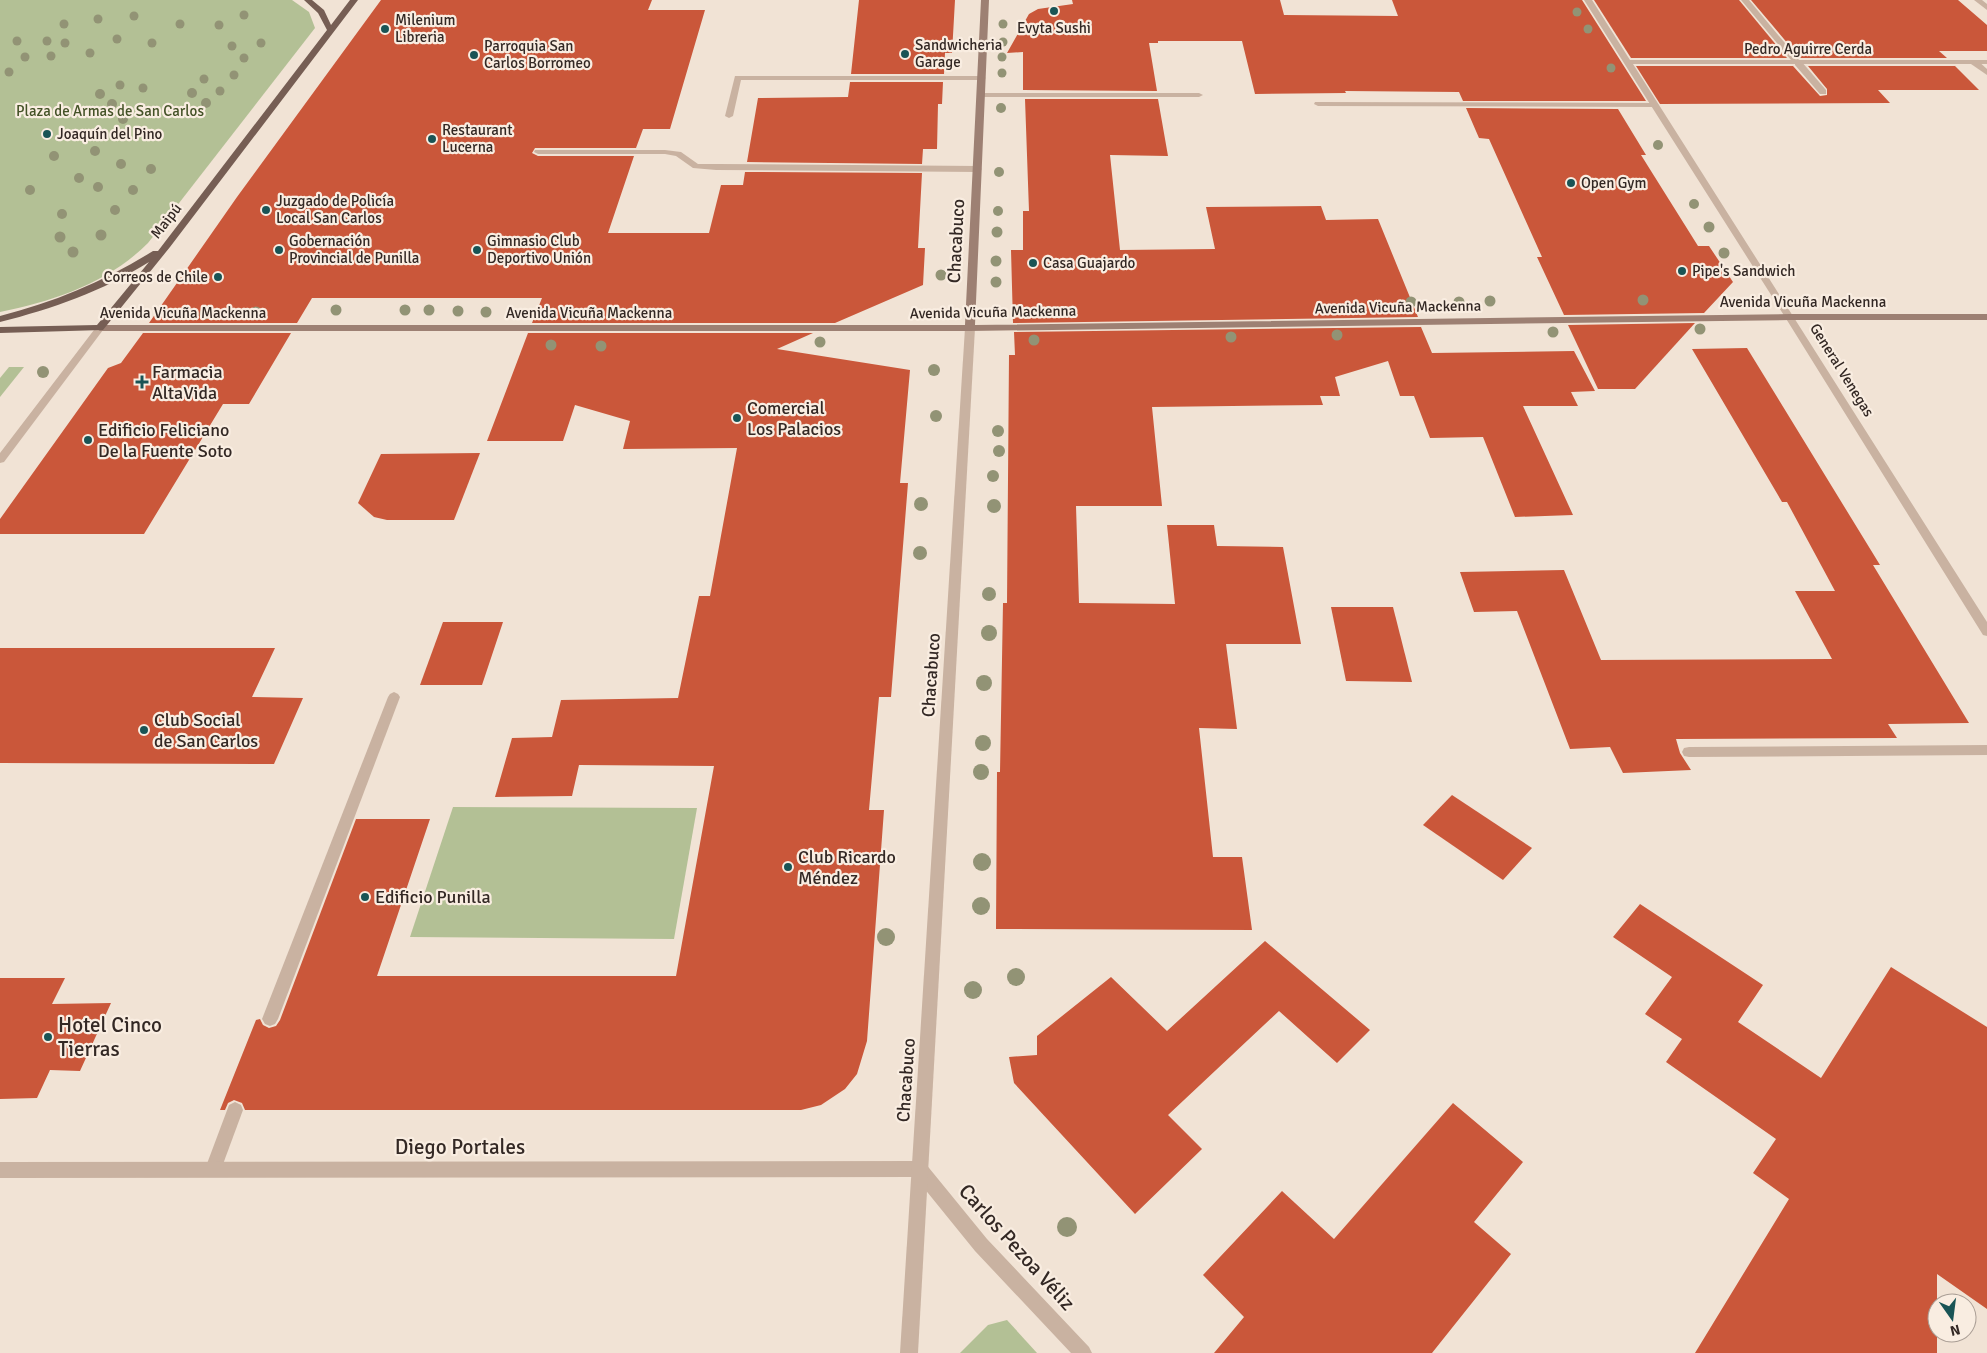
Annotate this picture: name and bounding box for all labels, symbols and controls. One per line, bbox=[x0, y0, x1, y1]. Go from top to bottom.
marker: Evyta Sushi bbox=[1048, 5, 1060, 17]
place label: Milenium Libreria bbox=[395, 11, 455, 46]
place label: Evyta Sushi bbox=[1017, 19, 1091, 37]
marker: Milenium Libreria bbox=[379, 23, 391, 35]
place label: Sandwicheria Garage bbox=[915, 36, 1002, 71]
place label: Parroquia San Carlos Borromeo bbox=[484, 37, 591, 72]
street label: Pedro Aguirre Cerda bbox=[1744, 40, 1872, 58]
marker: Sandwicheria Garage bbox=[899, 48, 911, 60]
marker: Parroquia San Carlos Borromeo bbox=[468, 49, 480, 61]
park label: Plaza de Armas de San Carlos bbox=[16, 102, 204, 120]
place label: Restaurant Lucerna bbox=[442, 121, 512, 156]
place label: Joaquín del Pino bbox=[57, 125, 163, 143]
marker: Joaquín del Pino bbox=[41, 128, 53, 140]
marker: Restaurant Lucerna bbox=[426, 133, 438, 145]
place label: Open Gym bbox=[1581, 174, 1646, 192]
marker: Open Gym bbox=[1565, 177, 1577, 189]
place label: Juzgado de Policía Local San Carlos bbox=[276, 192, 394, 227]
street label: Chacabuco bbox=[943, 198, 969, 284]
street label: Maipú bbox=[147, 200, 185, 242]
marker: Juzgado de Policía Local San Carlos bbox=[260, 204, 272, 216]
place label: Gobernación Provincial de Punilla bbox=[289, 232, 419, 267]
place label: Gimnasio Club Deportivo Unión bbox=[487, 232, 591, 267]
marker: Gobernación Provincial de Punilla bbox=[273, 244, 285, 256]
marker: Gimnasio Club Deportivo Unión bbox=[471, 244, 483, 256]
place label: Casa Guajardo bbox=[1043, 254, 1136, 272]
marker: Casa Guajardo bbox=[1027, 257, 1039, 269]
place label: Pipe's Sandwich bbox=[1692, 262, 1795, 280]
marker: Pipe's Sandwich bbox=[1676, 265, 1688, 277]
place label: Correos de Chile bbox=[104, 268, 208, 286]
marker: Correos de Chile bbox=[212, 271, 224, 283]
street label: Avenida Vicuña Mackenna bbox=[1720, 293, 1886, 311]
street label: Avenida Vicuña Mackenna bbox=[1315, 297, 1481, 317]
street label: Avenida Vicuña Mackenna bbox=[910, 302, 1076, 322]
street label: Avenida Vicuña Mackenna bbox=[100, 304, 266, 322]
street label: Avenida Vicuña Mackenna bbox=[506, 304, 672, 322]
street label: General Venegas bbox=[1806, 320, 1878, 420]
place label: Farmacia AltaVida bbox=[152, 361, 223, 404]
marker: Farmacia AltaVida bbox=[136, 376, 148, 388]
place label: Comercial Los Palacios bbox=[747, 397, 841, 440]
marker: Comercial Los Palacios bbox=[731, 412, 743, 424]
place label: Edificio Feliciano De la Fuente Soto bbox=[98, 419, 232, 462]
marker: Edificio Feliciano De la Fuente Soto bbox=[82, 434, 94, 446]
street label: Chacabuco bbox=[917, 632, 945, 718]
place label: Club Social de San Carlos bbox=[154, 709, 258, 752]
marker: Club Social de San Carlos bbox=[138, 724, 150, 736]
place label: Club Ricardo Méndez bbox=[798, 846, 896, 889]
marker: Club Ricardo Méndez bbox=[782, 861, 794, 873]
place label: Edificio Punilla bbox=[375, 886, 491, 908]
marker: Edificio Punilla bbox=[359, 891, 371, 903]
place label: Hotel Cinco Tierras bbox=[58, 1012, 162, 1062]
marker: Hotel Cinco Tierras bbox=[42, 1031, 54, 1043]
street label: Chacabuco bbox=[892, 1037, 920, 1123]
street label: Diego Portales bbox=[395, 1134, 525, 1160]
street label: Carlos Pezoa Véliz bbox=[953, 1178, 1081, 1316]
north arrow bbox=[1927, 1293, 1977, 1343]
text: N bbox=[1948, 1321, 1962, 1340]

